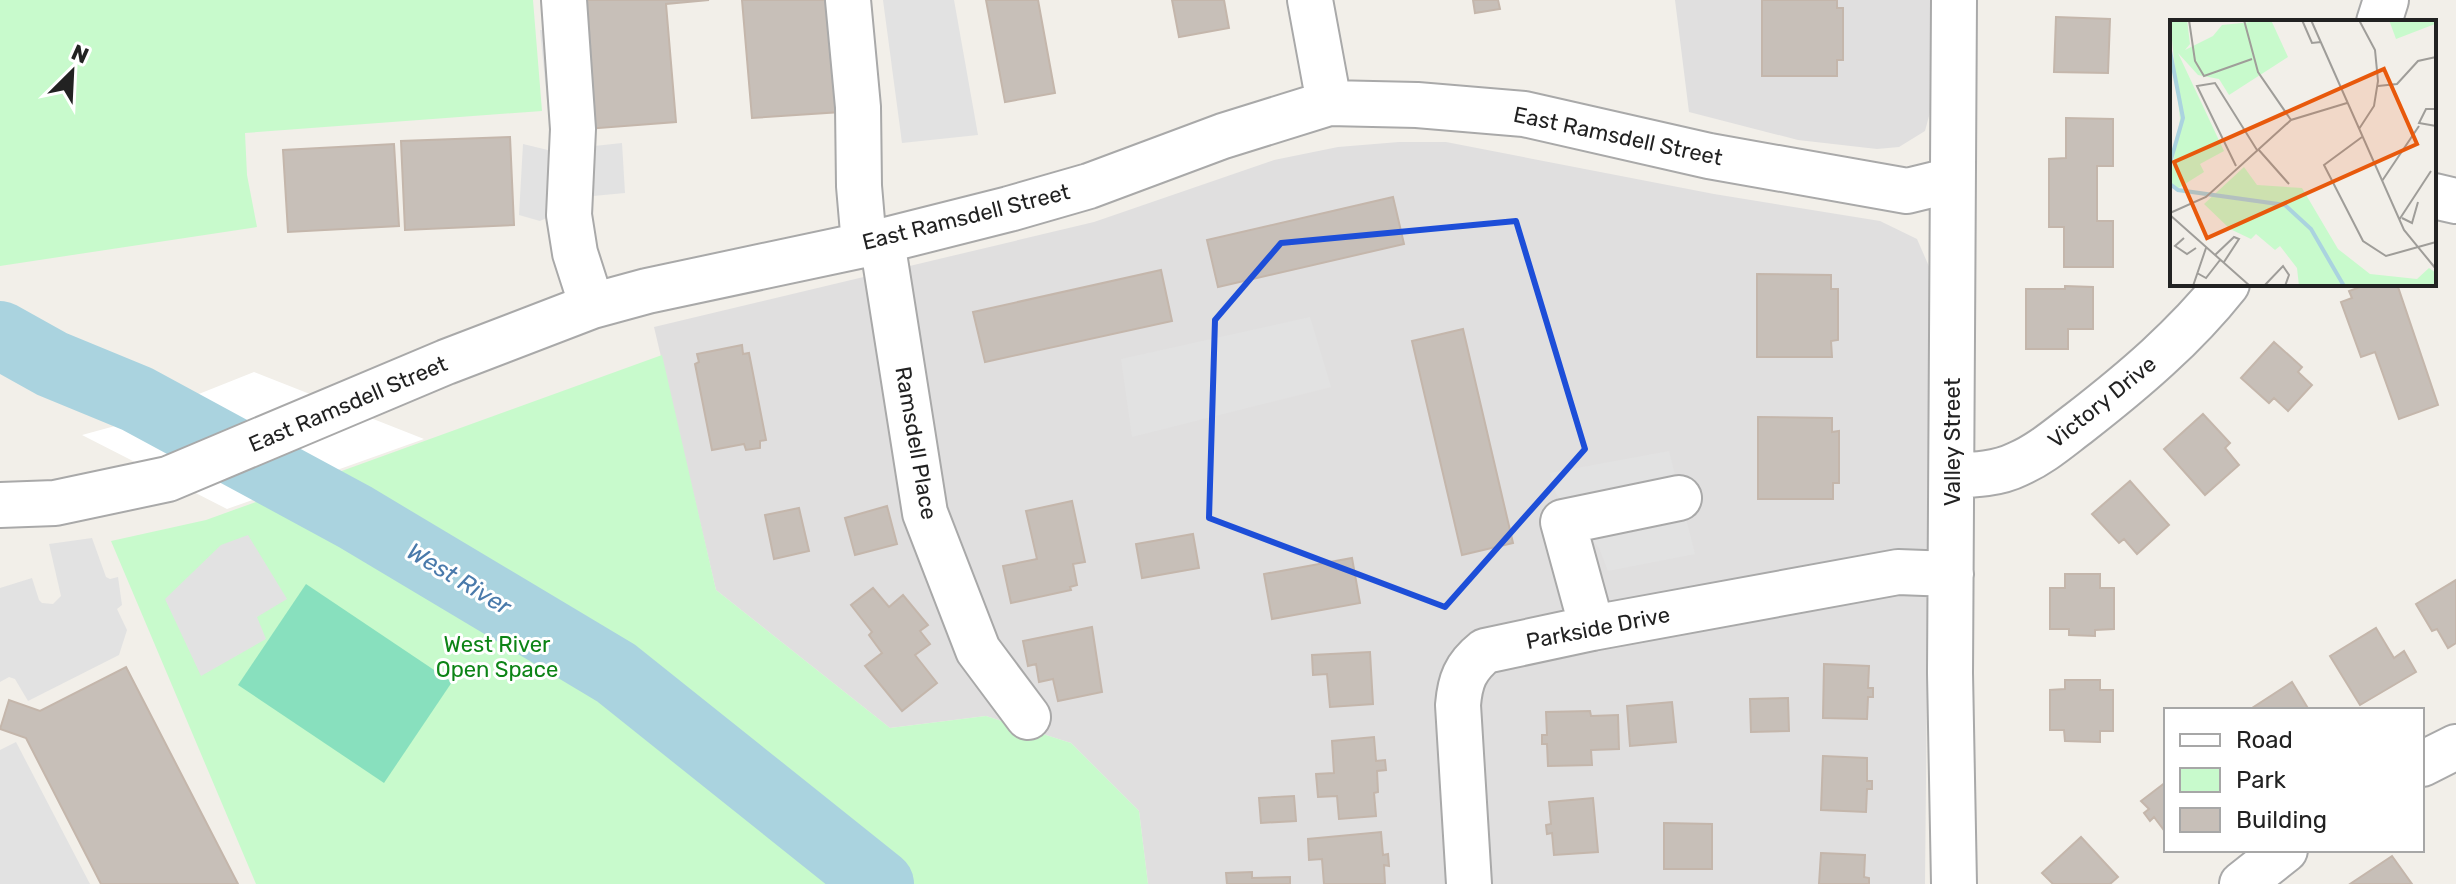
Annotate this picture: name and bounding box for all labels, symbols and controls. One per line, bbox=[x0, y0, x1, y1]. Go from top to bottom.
inset map bbox=[2170, 20, 2436, 286]
north arrow bbox=[32, 32, 112, 112]
text: N bbox=[67, 39, 93, 70]
street label: East Ramsdell Street bbox=[1511, 101, 1725, 171]
street label: East Ramsdell Street bbox=[859, 178, 1073, 256]
street label: East Ramsdell Street bbox=[245, 350, 452, 458]
street label: Victory Drive bbox=[2042, 350, 2162, 454]
street label: Ramsdell Place bbox=[889, 364, 943, 522]
street label: Valley Street bbox=[1939, 377, 1966, 506]
water label: West River bbox=[402, 537, 517, 621]
street label: Parkside Drive bbox=[1524, 601, 1672, 655]
park label: West River Open Space bbox=[436, 631, 558, 683]
legend bbox=[2164, 708, 2424, 852]
text: Road bbox=[2236, 726, 2293, 754]
text: Park bbox=[2236, 766, 2287, 794]
text: Building bbox=[2236, 806, 2327, 834]

